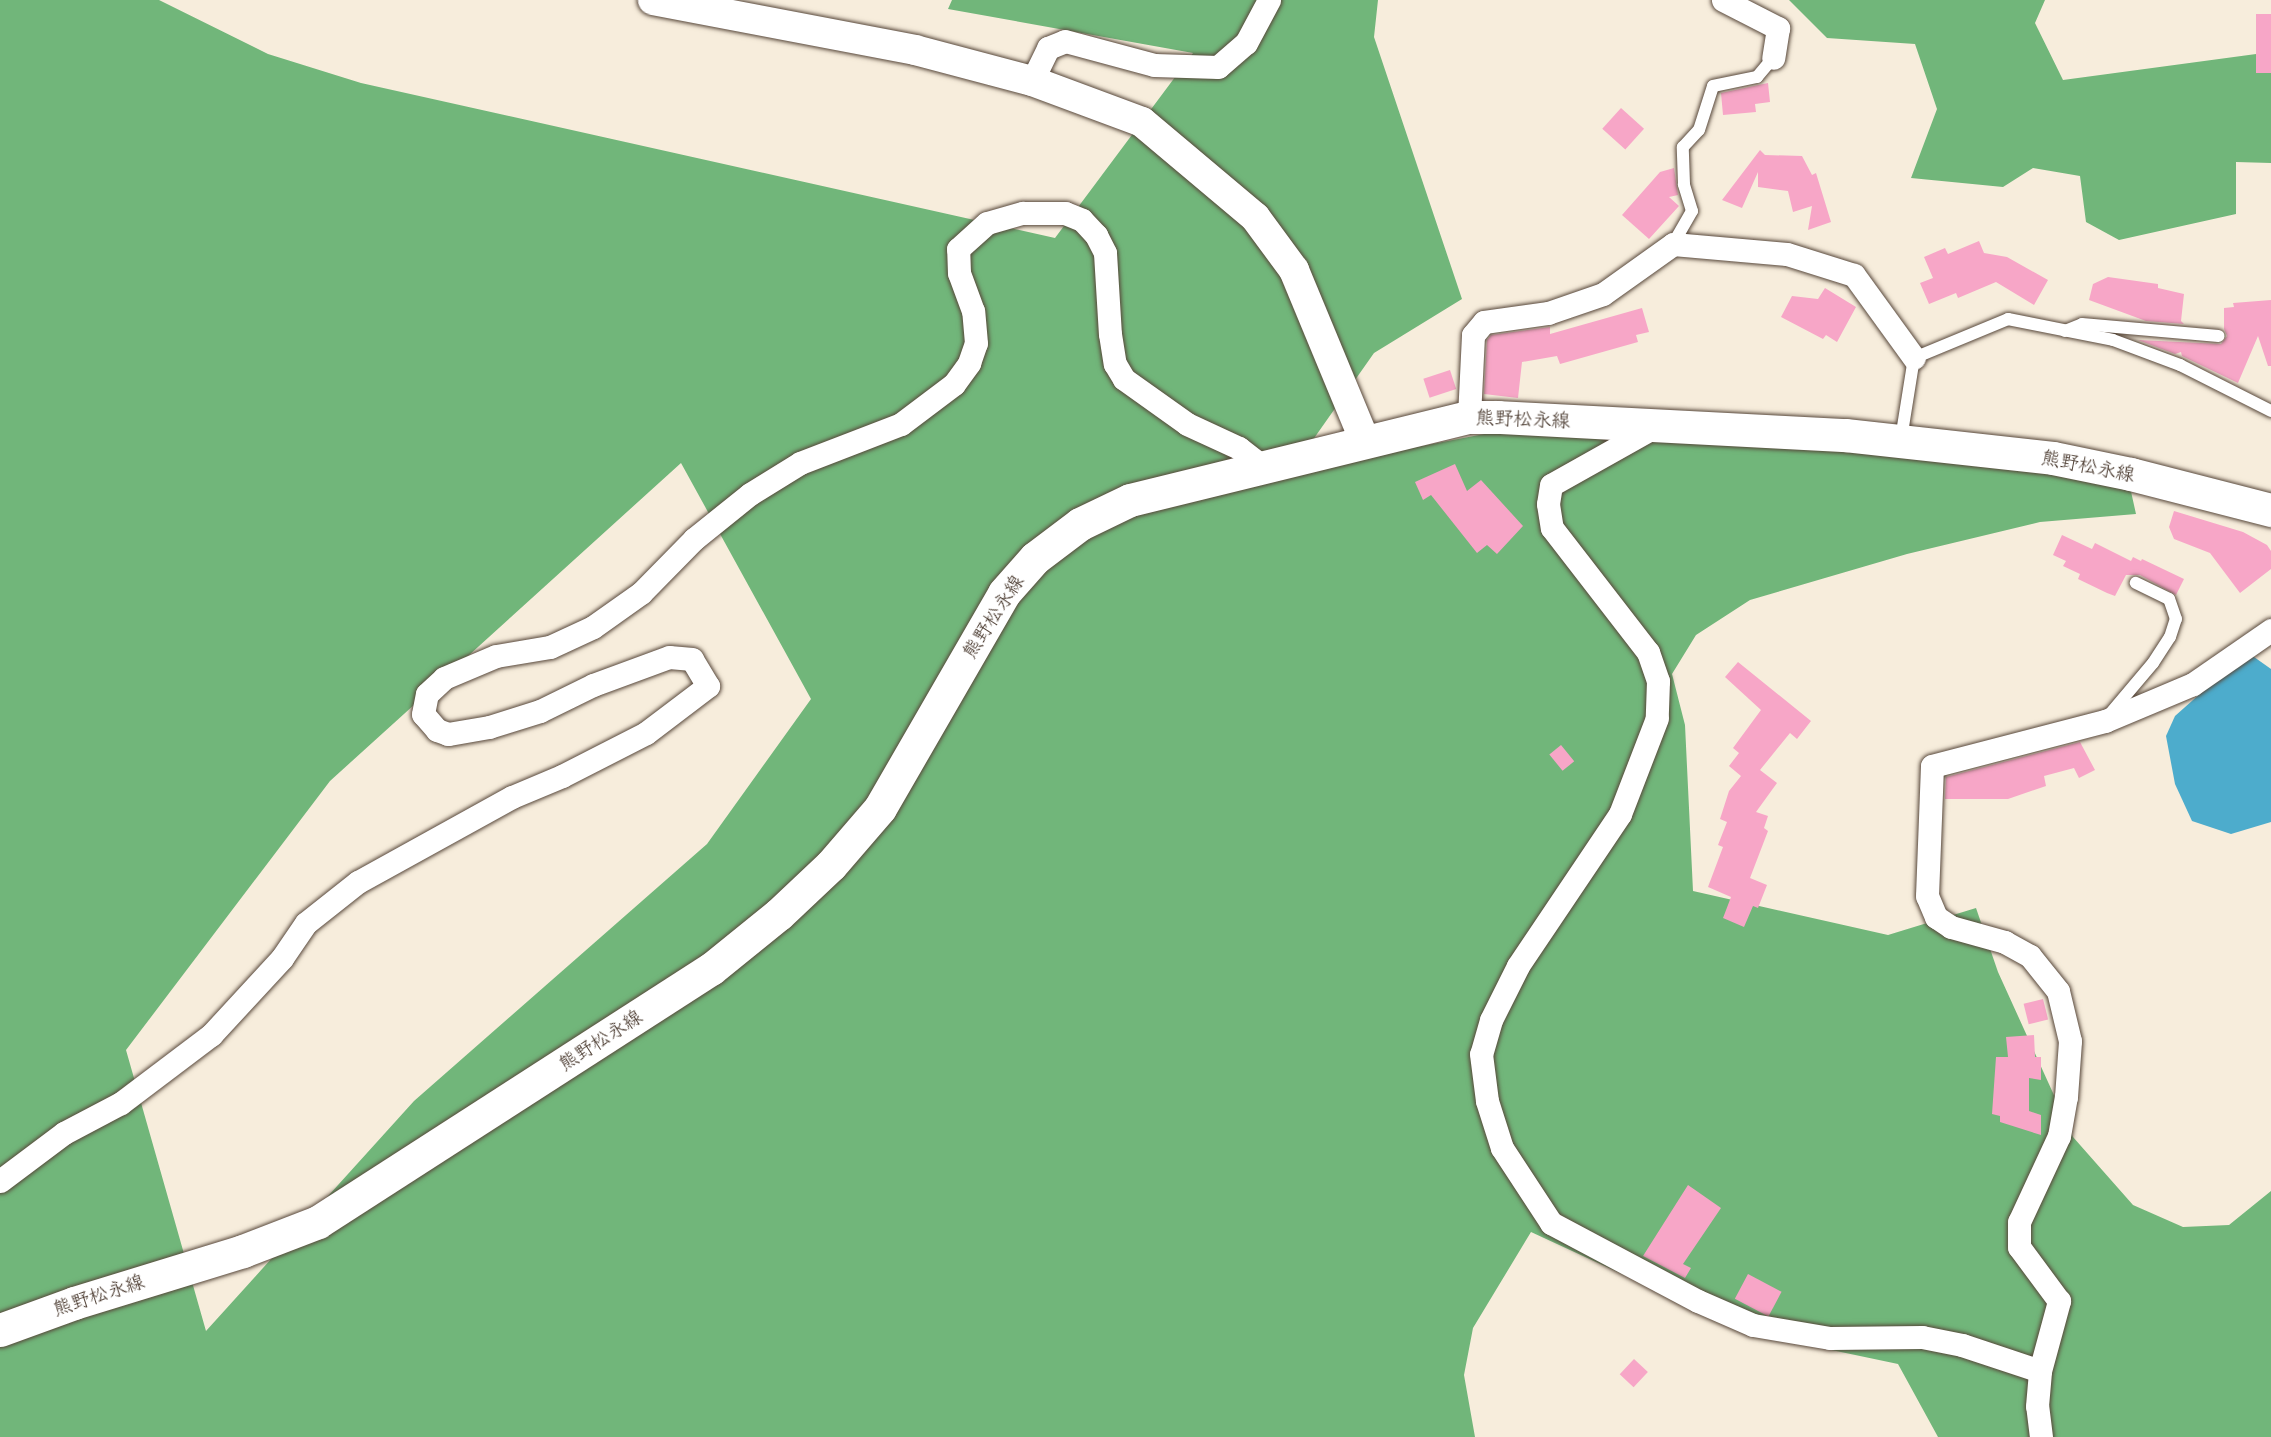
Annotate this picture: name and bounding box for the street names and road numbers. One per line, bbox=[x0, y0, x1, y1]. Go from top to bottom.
street label: 熊野松永線 bbox=[1475, 407, 1571, 433]
street label: 熊野松永線 bbox=[2039, 447, 2137, 487]
street label: 熊野松永線 bbox=[959, 571, 1029, 663]
street label: 熊野松永線 bbox=[555, 1006, 647, 1076]
street label: 熊野松永線 bbox=[50, 1270, 148, 1322]

